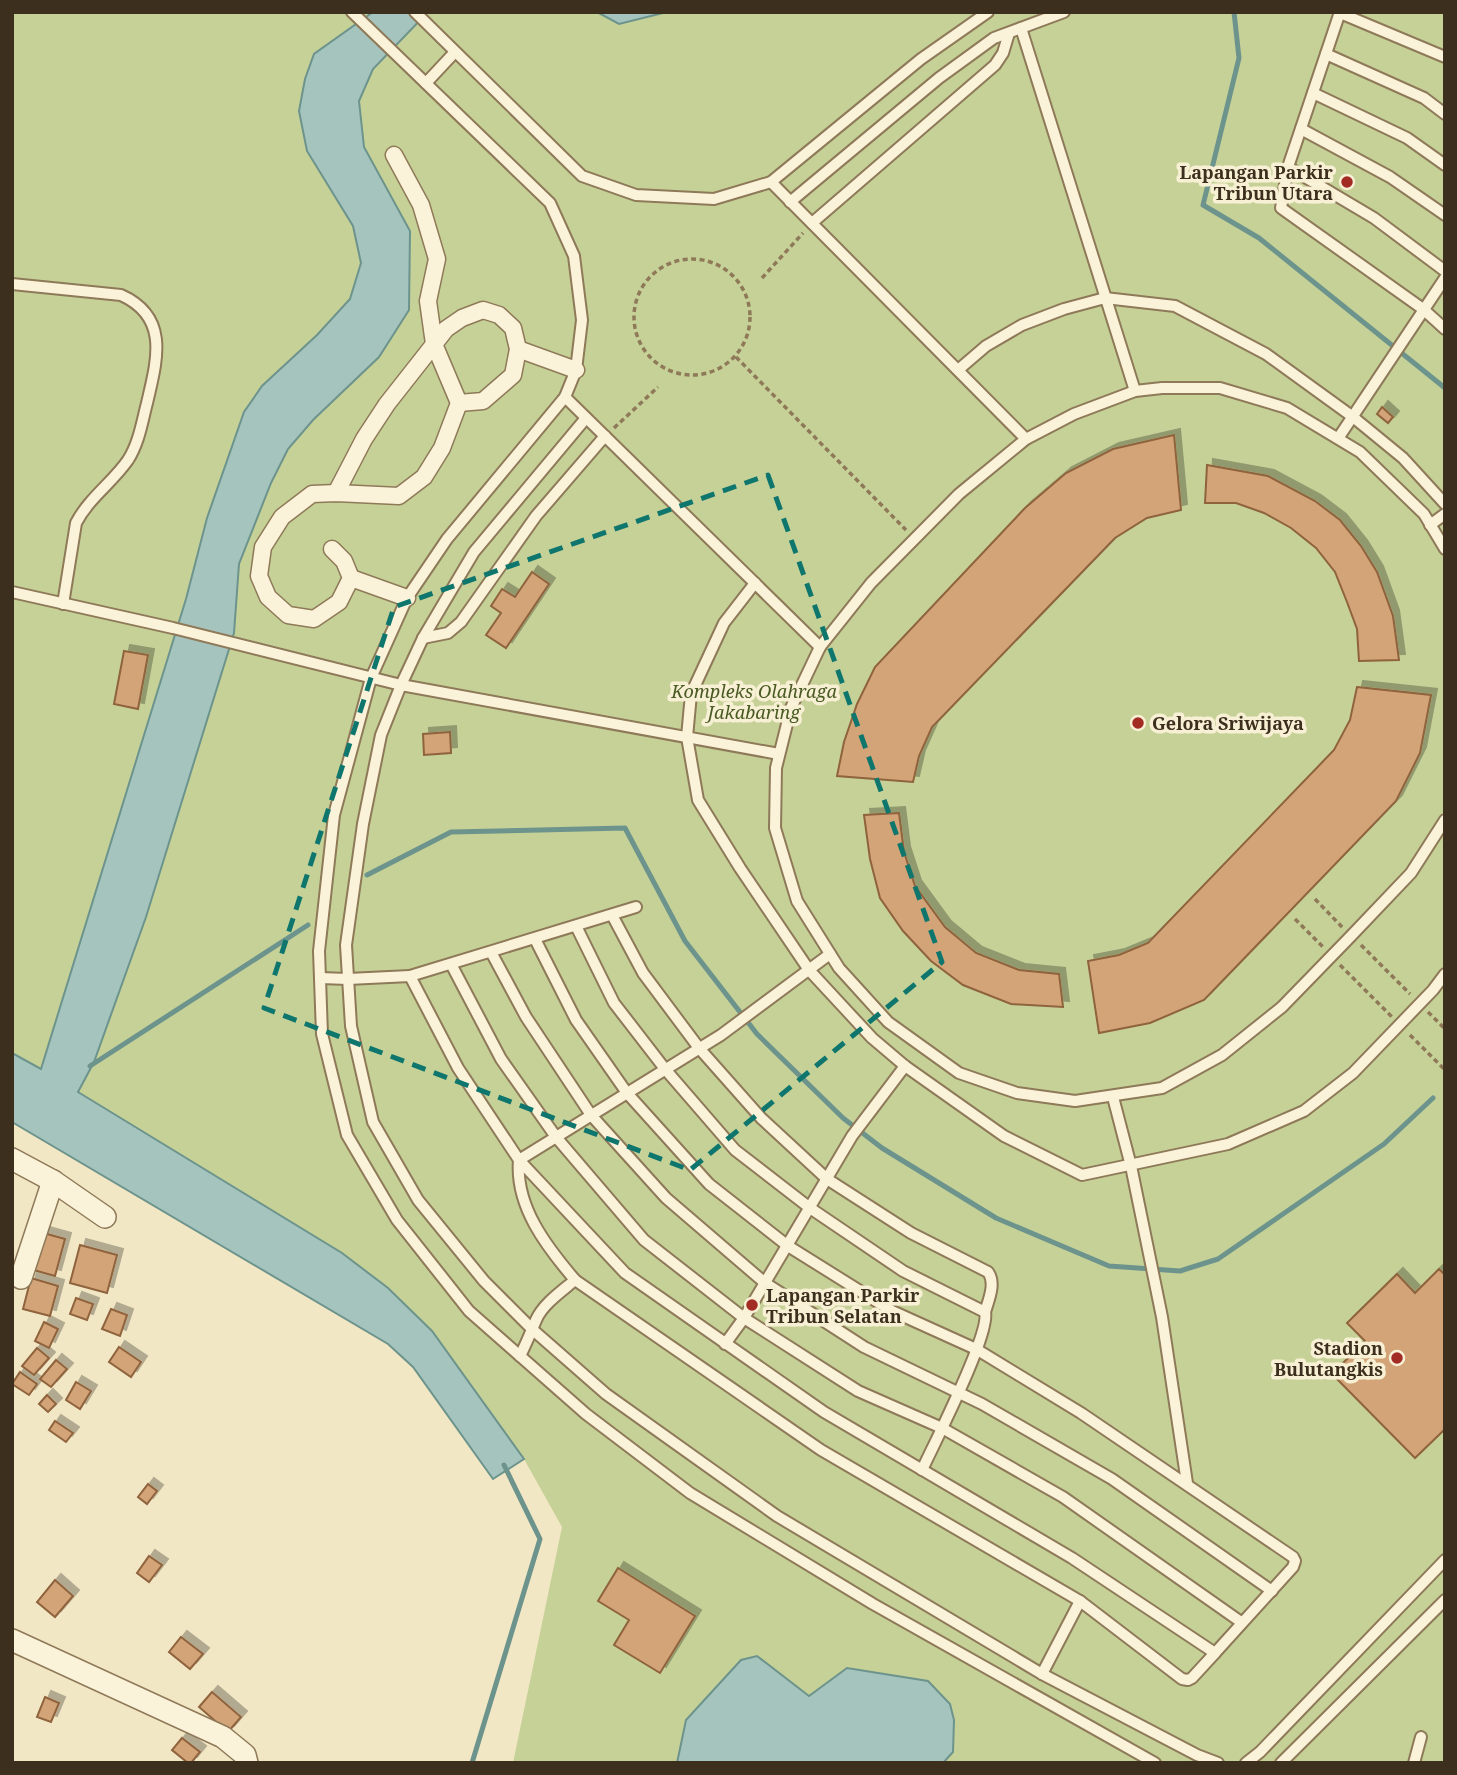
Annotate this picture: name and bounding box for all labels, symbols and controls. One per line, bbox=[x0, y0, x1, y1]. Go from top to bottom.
place label: Lapangan Parkir Tribun Utara bbox=[1180, 160, 1334, 205]
marker: Lapangan Parkir Tribun Utara bbox=[1339, 174, 1355, 190]
park label: Kompleks Olahraga Jakabaring bbox=[670, 679, 837, 724]
place label: Gelora Sriwijaya bbox=[1152, 711, 1304, 735]
marker: Gelora Sriwijaya bbox=[1130, 715, 1146, 731]
place label: Lapangan Parkir Tribun Selatan bbox=[766, 1283, 920, 1328]
marker: Lapangan Parkir Tribun Selatan bbox=[744, 1297, 760, 1313]
place label: Stadion Bulutangkis bbox=[1274, 1336, 1383, 1381]
marker: Stadion Bulutangkis bbox=[1389, 1350, 1405, 1366]

